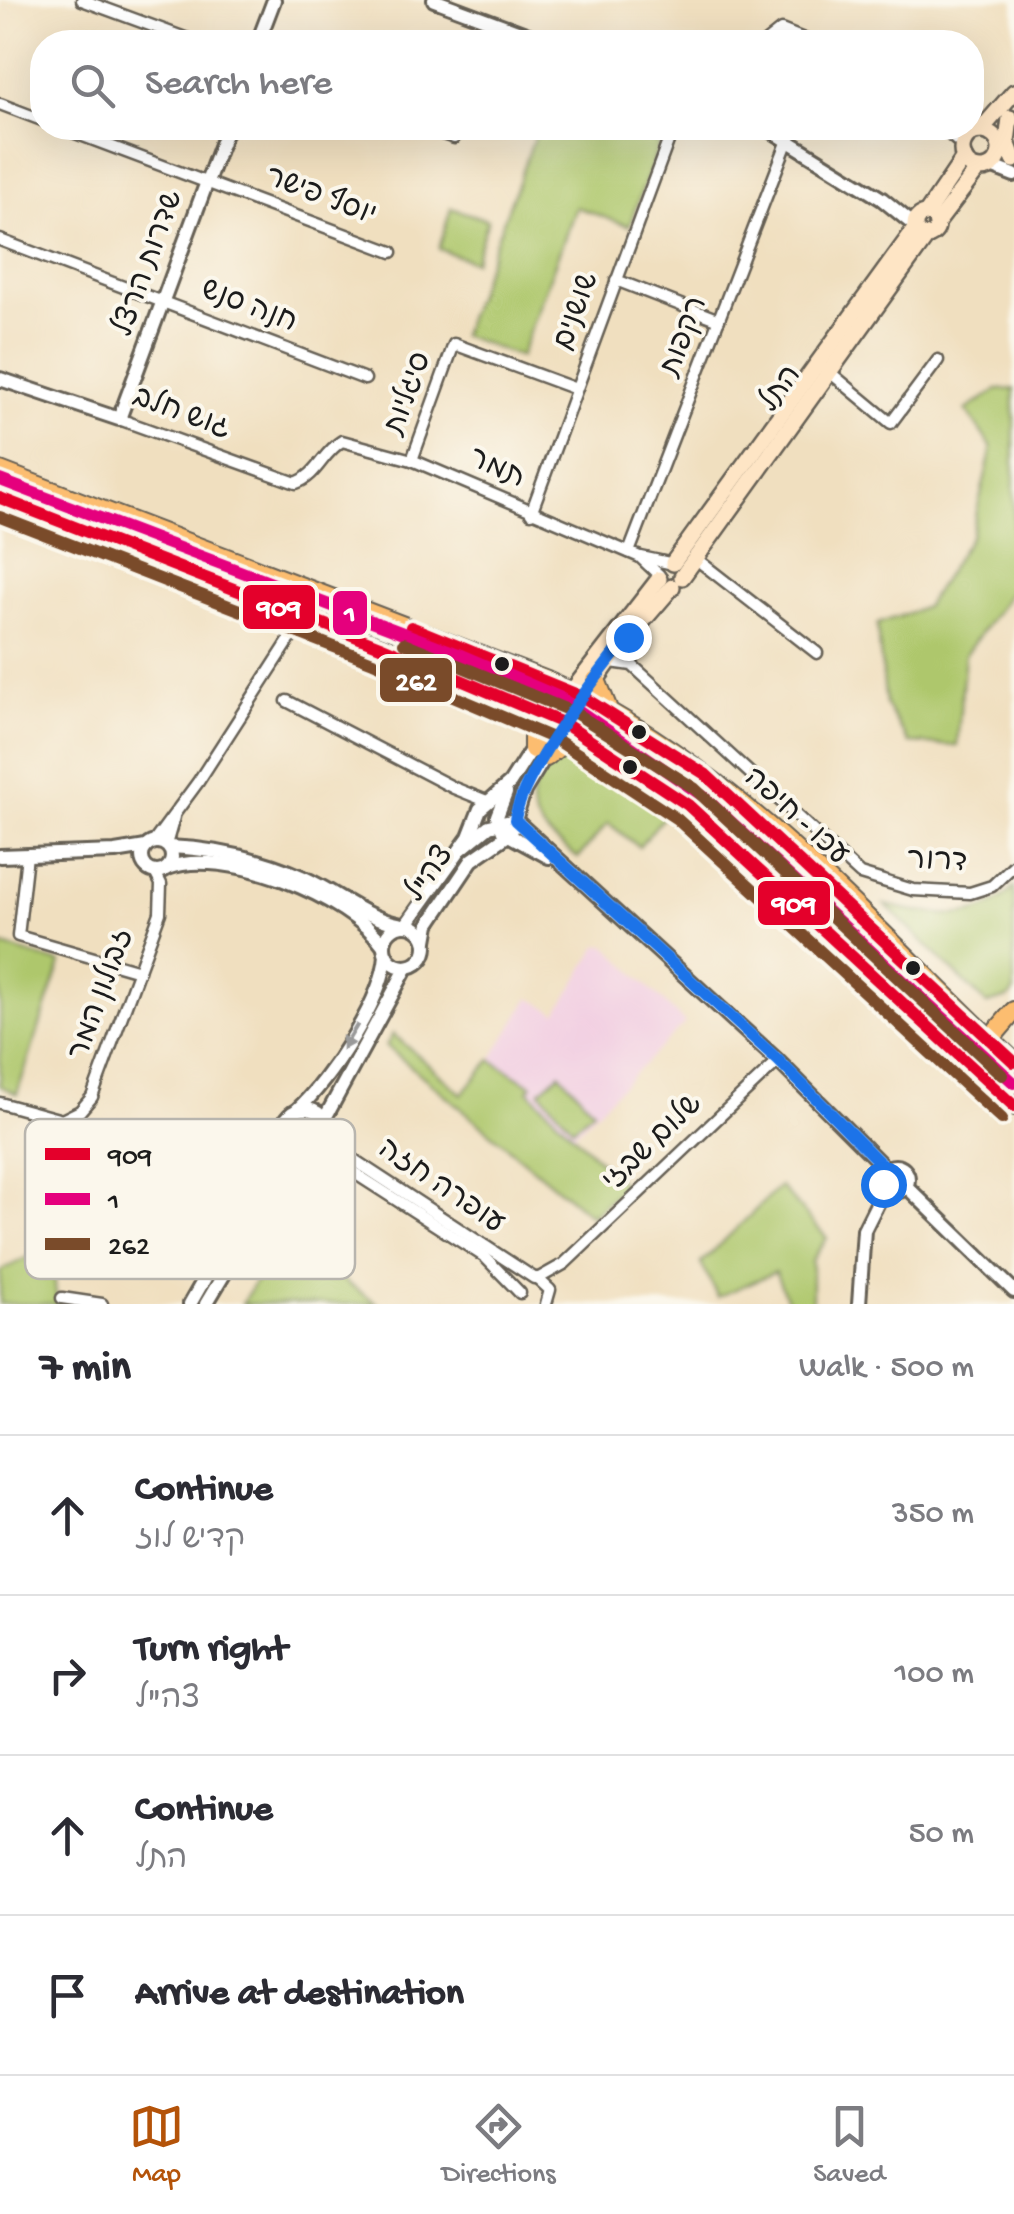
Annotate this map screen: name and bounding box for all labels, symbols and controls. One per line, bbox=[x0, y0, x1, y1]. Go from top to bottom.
search box bbox=[30, 30, 984, 140]
icon: search bbox=[65, 58, 120, 113]
text: Search here bbox=[145, 63, 332, 107]
street label: יוסף פישר bbox=[260, 159, 381, 235]
street label: שדרות הרצל bbox=[105, 185, 193, 342]
street label: שושנים bbox=[548, 268, 608, 356]
street label: חנה סנש bbox=[195, 274, 301, 342]
street label: רקפות bbox=[654, 292, 717, 384]
street label: סיגליות bbox=[376, 347, 441, 442]
street label: התל bbox=[751, 358, 811, 420]
street label: גוש חלב bbox=[127, 378, 236, 449]
street label: תמר bbox=[462, 442, 530, 498]
line badge: 909 bbox=[241, 583, 317, 631]
line badge: 1 bbox=[331, 589, 369, 637]
text: 909 bbox=[255, 594, 301, 627]
text: 1 bbox=[343, 600, 356, 633]
route end bbox=[606, 615, 652, 661]
unlabelled marker bbox=[492, 654, 512, 674]
line badge: 262 bbox=[378, 656, 454, 704]
text: 262 bbox=[395, 668, 437, 701]
unlabelled marker bbox=[629, 722, 649, 742]
unlabelled marker bbox=[620, 757, 640, 777]
street label: עכו - חיפה bbox=[735, 762, 855, 874]
street label: צה"ל bbox=[397, 838, 463, 910]
street label: דרור bbox=[906, 844, 968, 882]
line badge: 909 bbox=[756, 879, 832, 927]
text: 909 bbox=[770, 890, 816, 923]
street label: זבולון המר bbox=[60, 924, 143, 1065]
unlabelled marker bbox=[903, 958, 923, 978]
one-way arrow bbox=[342, 1023, 359, 1052]
street label: שלום שבזי bbox=[595, 1086, 711, 1200]
legend bbox=[25, 1119, 355, 1279]
street label: עופרה חזה bbox=[370, 1133, 510, 1243]
text: 909 bbox=[107, 1142, 152, 1175]
route start bbox=[861, 1162, 907, 1208]
text: 1 bbox=[107, 1187, 119, 1220]
text: 262 bbox=[108, 1232, 150, 1265]
text: 7 min bbox=[40, 1345, 131, 1394]
text: Walk · 500 m bbox=[799, 1350, 974, 1388]
text: Continue bbox=[135, 1469, 273, 1513]
icon: ahead bbox=[40, 1488, 95, 1543]
text: 350 m bbox=[892, 1496, 974, 1534]
text: קדיש לוז bbox=[135, 1522, 245, 1560]
text: Turn right bbox=[135, 1629, 287, 1673]
icon: right bbox=[40, 1648, 95, 1703]
text: 100 m bbox=[894, 1656, 974, 1694]
text: צה"ל bbox=[135, 1682, 200, 1720]
text: Continue bbox=[135, 1789, 273, 1833]
icon: ahead bbox=[40, 1808, 95, 1863]
text: 50 m bbox=[909, 1816, 974, 1854]
text: התל bbox=[135, 1842, 187, 1880]
icon: arrive bbox=[40, 1968, 95, 2023]
text: Arrive at destination bbox=[135, 1973, 464, 2017]
tab: Map bbox=[129, 2099, 184, 2192]
tab: Directions bbox=[442, 2099, 556, 2192]
tab: Saved bbox=[813, 2099, 885, 2192]

